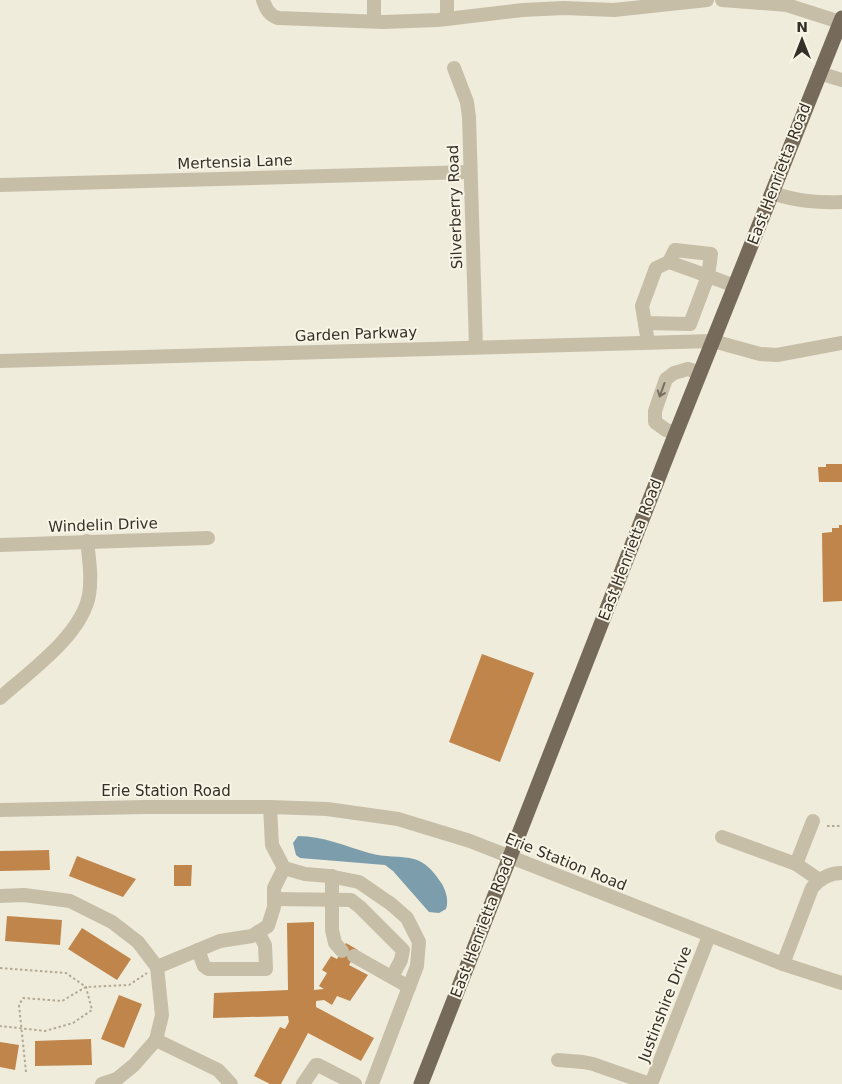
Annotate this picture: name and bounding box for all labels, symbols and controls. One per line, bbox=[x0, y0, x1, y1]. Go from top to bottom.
north arrow bbox=[777, 15, 827, 65]
text: N bbox=[796, 19, 808, 35]
street label: East Henrietta Road bbox=[744, 101, 814, 247]
street label: Silverberry Road bbox=[444, 145, 466, 269]
street label: Mertensia Lane bbox=[177, 151, 293, 173]
street label: Garden Parkway bbox=[294, 323, 418, 345]
one-way arrow bbox=[657, 382, 666, 397]
street label: East Henrietta Road bbox=[595, 477, 665, 623]
street label: Windelin Drive bbox=[48, 514, 158, 536]
street label: Erie Station Road bbox=[101, 782, 231, 800]
street label: Erie Station Road bbox=[503, 829, 629, 895]
street label: East Henrietta Road bbox=[447, 854, 517, 1000]
street label: Justinshire Drive bbox=[634, 944, 695, 1065]

